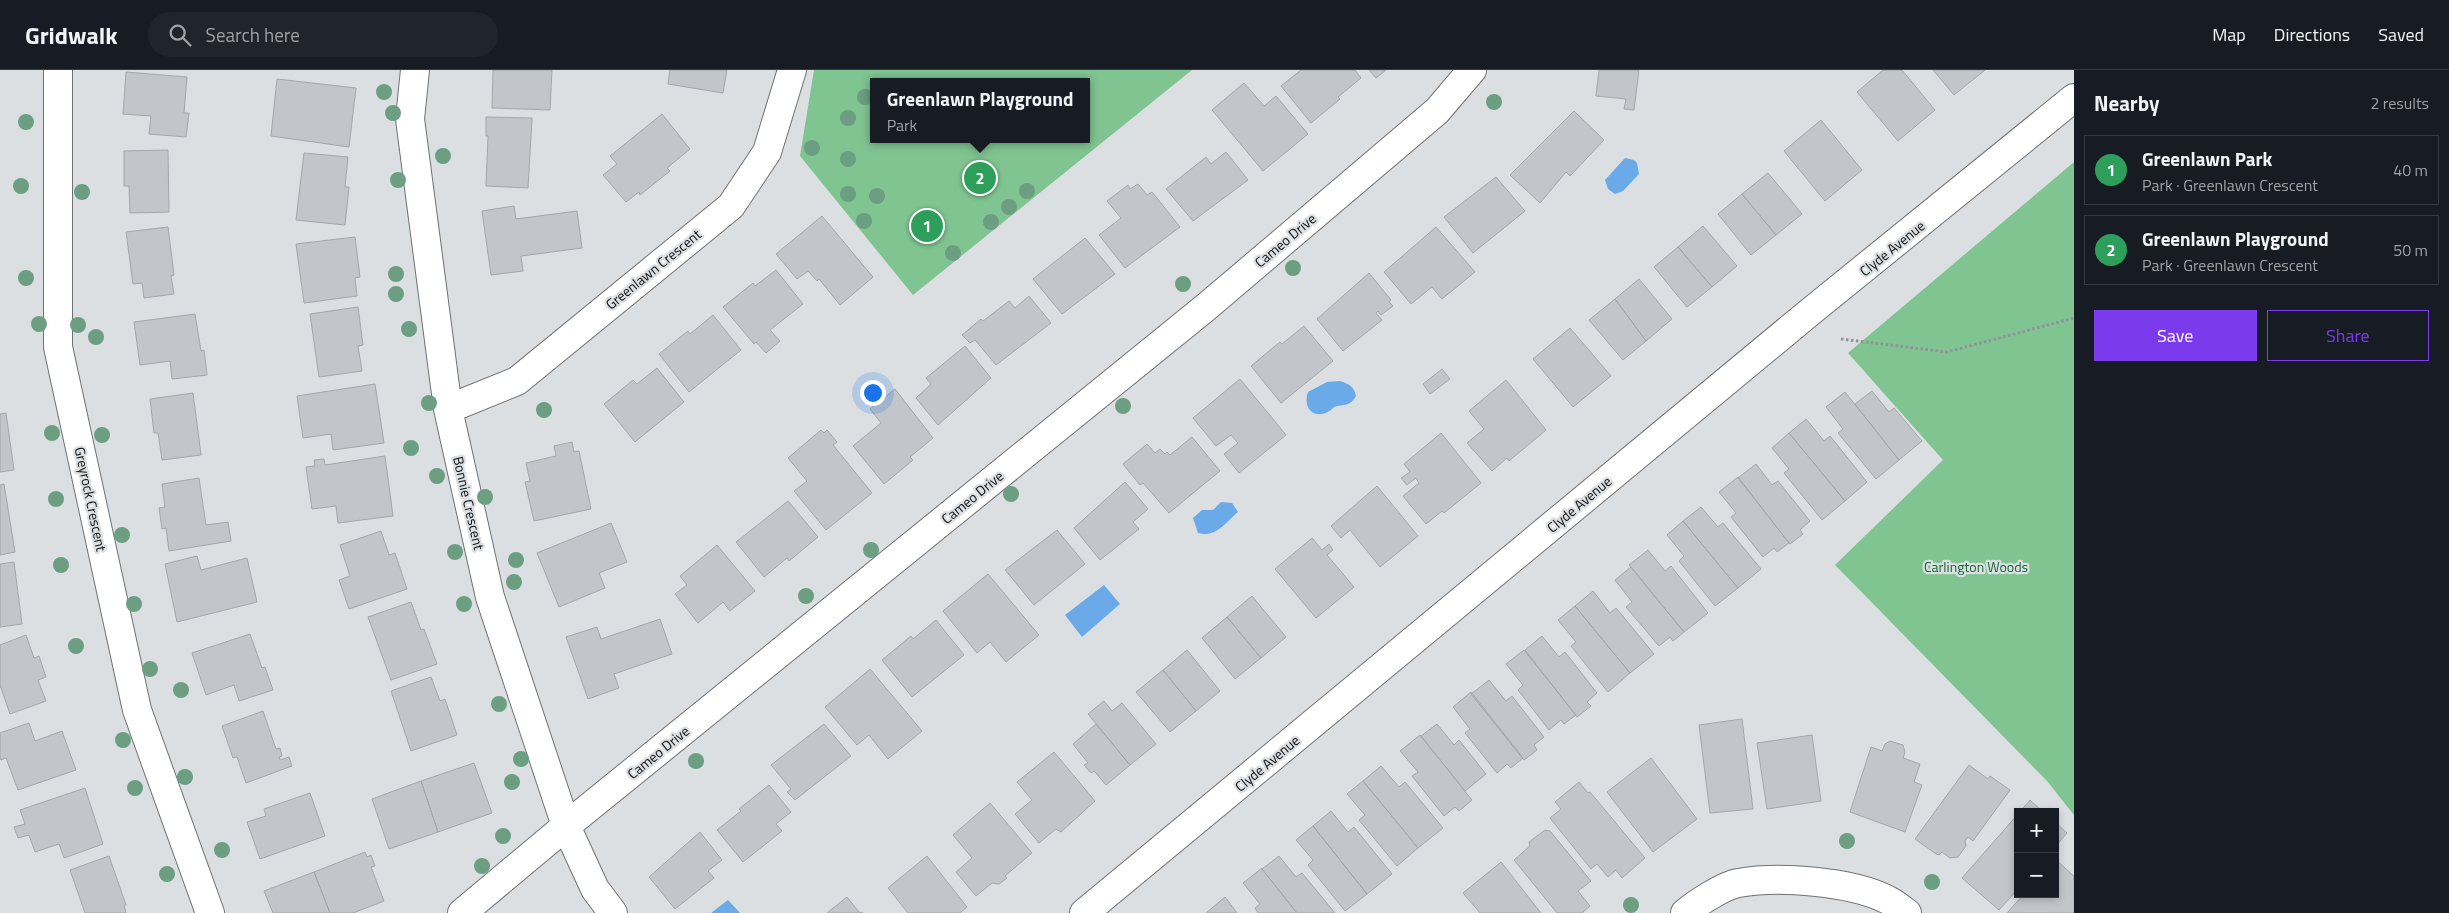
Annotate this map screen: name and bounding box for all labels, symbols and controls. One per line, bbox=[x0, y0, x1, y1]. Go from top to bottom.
search box bbox=[148, 12, 498, 57]
text: Gridwalk bbox=[25, 17, 118, 53]
text: Search here bbox=[206, 20, 300, 49]
icon: search bbox=[166, 21, 194, 49]
text: Map bbox=[2212, 21, 2246, 48]
text: Directions bbox=[2274, 21, 2350, 48]
text: Saved bbox=[2378, 21, 2424, 48]
popup bbox=[870, 78, 1090, 143]
text: Greenlawn Playground bbox=[887, 84, 1073, 113]
text: Nearby bbox=[2094, 87, 2159, 119]
text: 2 results bbox=[2370, 91, 2429, 115]
text: Park bbox=[887, 113, 917, 137]
text: Greenlawn Park bbox=[2142, 144, 2272, 173]
text: 1 bbox=[2107, 158, 2115, 182]
text: 40 m bbox=[2393, 158, 2428, 182]
pin: 2 bbox=[964, 159, 996, 197]
text: Park · Greenlawn Crescent bbox=[2142, 173, 2318, 197]
pin: 1 bbox=[911, 207, 943, 245]
street label: Cameo Drive bbox=[1250, 208, 1320, 272]
street label: Clyde Avenue bbox=[1855, 215, 1929, 281]
street label: Greenlawn Crescent bbox=[601, 224, 705, 314]
text: Greenlawn Playground bbox=[2142, 224, 2329, 253]
text: 2 bbox=[2107, 238, 2115, 262]
text: 50 m bbox=[2393, 238, 2428, 262]
text: Park · Greenlawn Crescent bbox=[2142, 253, 2318, 277]
button: Save bbox=[2094, 310, 2257, 361]
button: Share bbox=[2267, 310, 2429, 361]
your location bbox=[860, 380, 886, 406]
street label: Greyrock Crescent bbox=[70, 445, 112, 553]
street label: Bonnie Crescent bbox=[448, 454, 490, 552]
street label: Cameo Drive bbox=[936, 465, 1008, 529]
street label: Clyde Avenue bbox=[1542, 471, 1616, 537]
park label: Carlington Woods bbox=[1924, 556, 2028, 577]
street label: Cameo Drive bbox=[622, 720, 694, 784]
street label: Clyde Avenue bbox=[1230, 730, 1304, 796]
map controls bbox=[2014, 808, 2059, 898]
button: + bbox=[2014, 808, 2059, 853]
button: − bbox=[2014, 853, 2059, 898]

